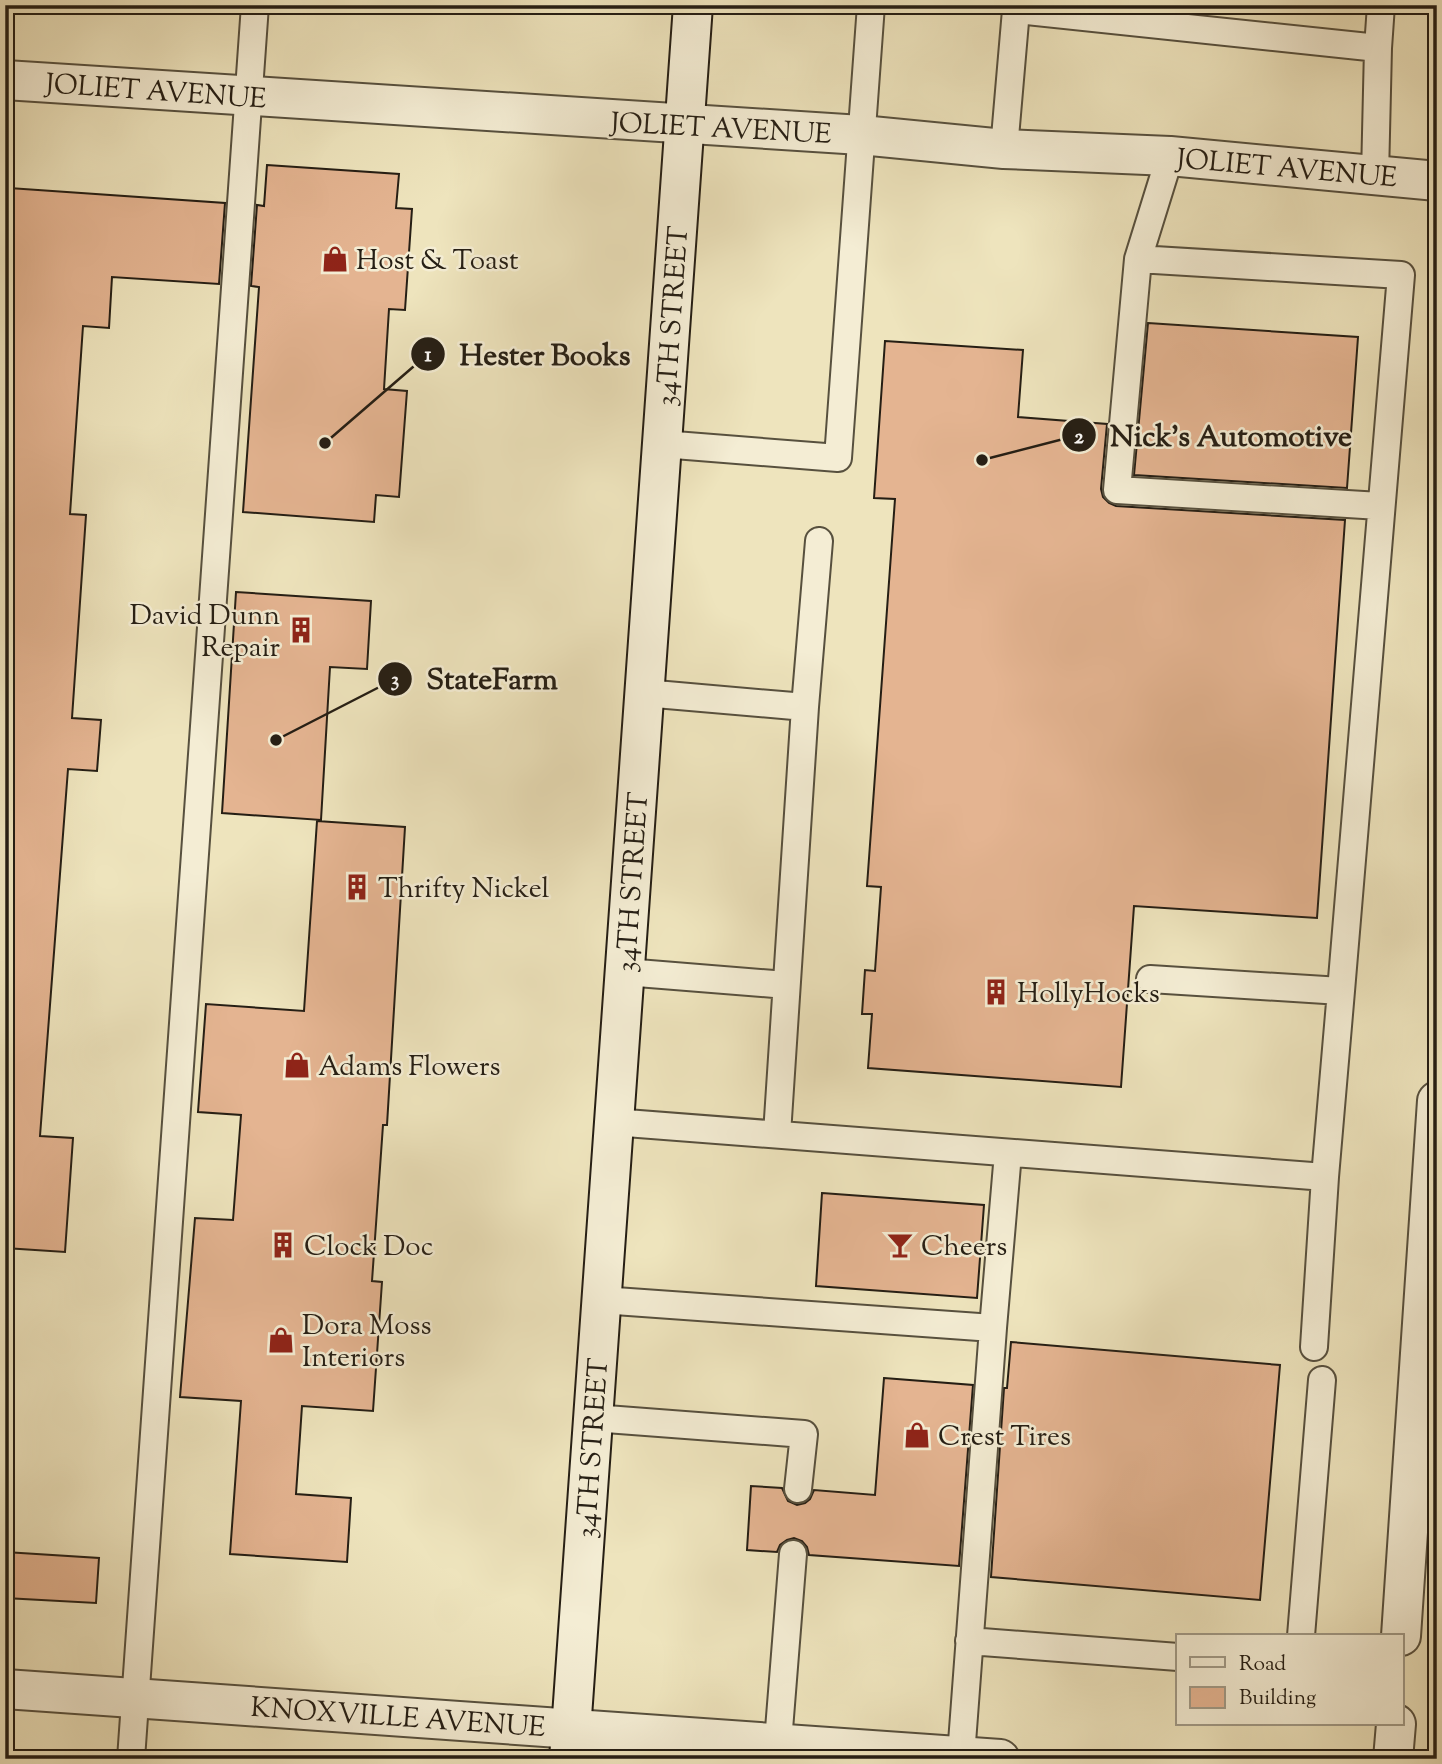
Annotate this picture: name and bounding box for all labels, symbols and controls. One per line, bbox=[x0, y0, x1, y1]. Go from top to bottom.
street label: JOLIET AVENUE bbox=[42, 65, 268, 121]
street label: JOLIET AVENUE bbox=[607, 104, 832, 156]
street label: JOLIET AVENUE bbox=[1173, 140, 1399, 200]
street label: 34TH STREET bbox=[648, 224, 700, 408]
place label: Host & Toast bbox=[356, 242, 519, 282]
shop icon: Host & Toast bbox=[320, 244, 350, 274]
callout: Hester Books bbox=[410, 329, 644, 380]
text: Hester Books bbox=[459, 336, 631, 379]
text: 1 bbox=[424, 341, 432, 371]
callout: Nick's Automotive bbox=[1061, 410, 1366, 461]
text: Nick's Automotive bbox=[1110, 417, 1352, 460]
text: 2 bbox=[1074, 423, 1084, 453]
place label: David Dunn Repair bbox=[130, 597, 280, 669]
building icon: David Dunn Repair bbox=[286, 615, 316, 645]
callout: StateFarm bbox=[377, 653, 572, 704]
text: StateFarm bbox=[426, 660, 558, 703]
text: 3 bbox=[391, 666, 399, 696]
street label: 34TH STREET bbox=[608, 790, 660, 974]
place label: Thrifty Nickel bbox=[378, 870, 550, 910]
building icon: Thrifty Nickel bbox=[342, 872, 372, 902]
place label: HollyHocks bbox=[1017, 975, 1160, 1015]
building icon: HollyHocks bbox=[981, 977, 1011, 1007]
place label: Adams Flowers bbox=[318, 1048, 500, 1088]
shop icon: Adams Flowers bbox=[282, 1050, 312, 1080]
place label: Clock Doc bbox=[304, 1228, 433, 1268]
place label: Cheers bbox=[921, 1228, 1007, 1268]
building icon: Clock Doc bbox=[268, 1230, 298, 1260]
bar icon: Cheers bbox=[885, 1230, 915, 1260]
place label: Dora Moss Interiors bbox=[302, 1307, 432, 1379]
shop icon: Dora Moss Interiors bbox=[266, 1325, 296, 1355]
street label: 34TH STREET bbox=[568, 1356, 620, 1540]
place label: Crest Tires bbox=[938, 1418, 1071, 1458]
shop icon: Crest Tires bbox=[902, 1420, 932, 1450]
legend bbox=[1176, 1634, 1404, 1726]
text: Road bbox=[1239, 1650, 1286, 1680]
text: Building bbox=[1239, 1684, 1316, 1714]
street label: KNOXVILLE AVENUE bbox=[249, 1689, 547, 1749]

